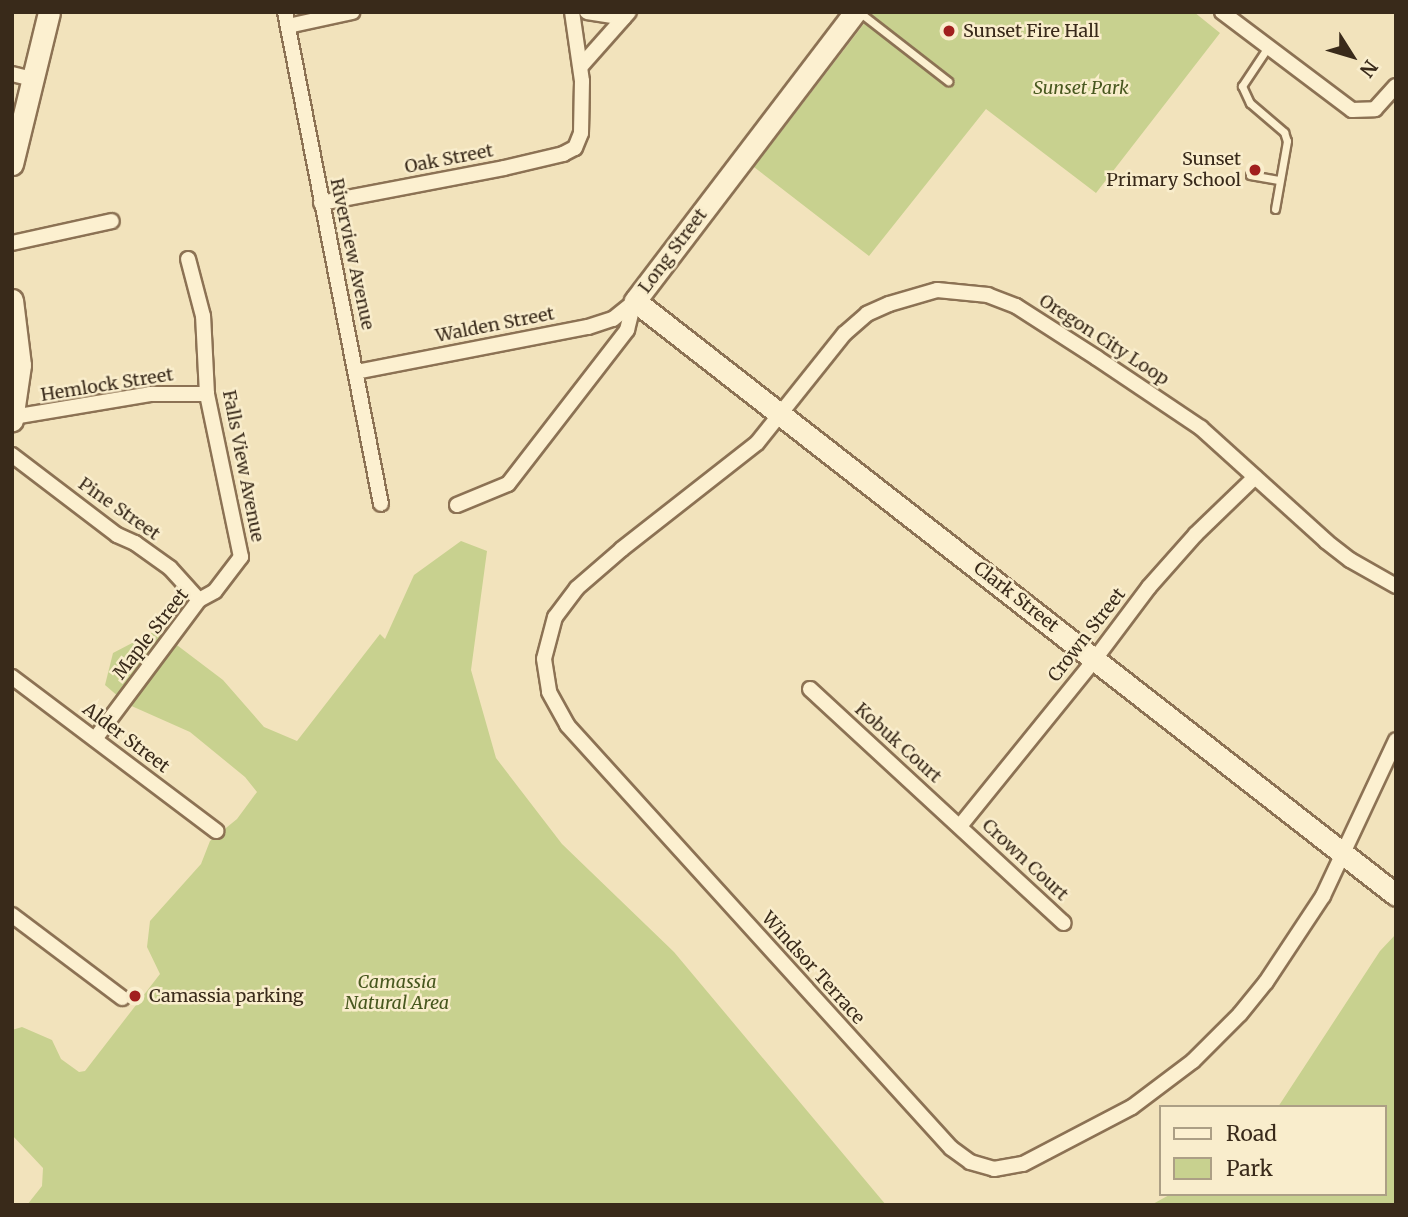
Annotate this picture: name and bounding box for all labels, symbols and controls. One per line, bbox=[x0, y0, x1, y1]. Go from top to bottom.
place label: Sunset Fire Hall bbox=[963, 20, 1099, 42]
north arrow bbox=[1317, 21, 1387, 91]
marker: Sunset Fire Hall bbox=[941, 23, 957, 39]
text: N bbox=[1355, 55, 1383, 82]
park label: Sunset Park bbox=[1033, 77, 1129, 99]
street label: Oak Street bbox=[403, 140, 495, 178]
place label: Sunset Primary School bbox=[1106, 149, 1241, 192]
marker: Sunset Primary School bbox=[1247, 162, 1263, 178]
street label: Riverview Avenue bbox=[325, 176, 379, 332]
street label: Long Street bbox=[634, 204, 712, 298]
street label: Oregon City Loop bbox=[1035, 290, 1173, 390]
street label: Walden Street bbox=[434, 303, 556, 347]
street label: Hemlock Street bbox=[39, 364, 175, 406]
street label: Falls View Avenue bbox=[218, 388, 268, 544]
street label: Pine Street bbox=[74, 473, 164, 545]
street label: Clark Street bbox=[969, 557, 1063, 637]
street label: Maple Street bbox=[109, 584, 193, 684]
street label: Crown Street bbox=[1044, 584, 1130, 686]
street label: Alder Street bbox=[78, 698, 174, 778]
street label: Kobuk Court bbox=[850, 699, 946, 787]
street label: Crown Court bbox=[978, 815, 1072, 905]
street label: Windsor Terrace bbox=[757, 907, 869, 1029]
park label: Camassia Natural Area bbox=[345, 972, 449, 1014]
place label: Camassia parking bbox=[149, 985, 304, 1007]
marker: Camassia parking bbox=[127, 988, 143, 1004]
legend bbox=[1160, 1105, 1387, 1196]
text: Road bbox=[1226, 1120, 1277, 1147]
text: Park bbox=[1226, 1155, 1273, 1182]

